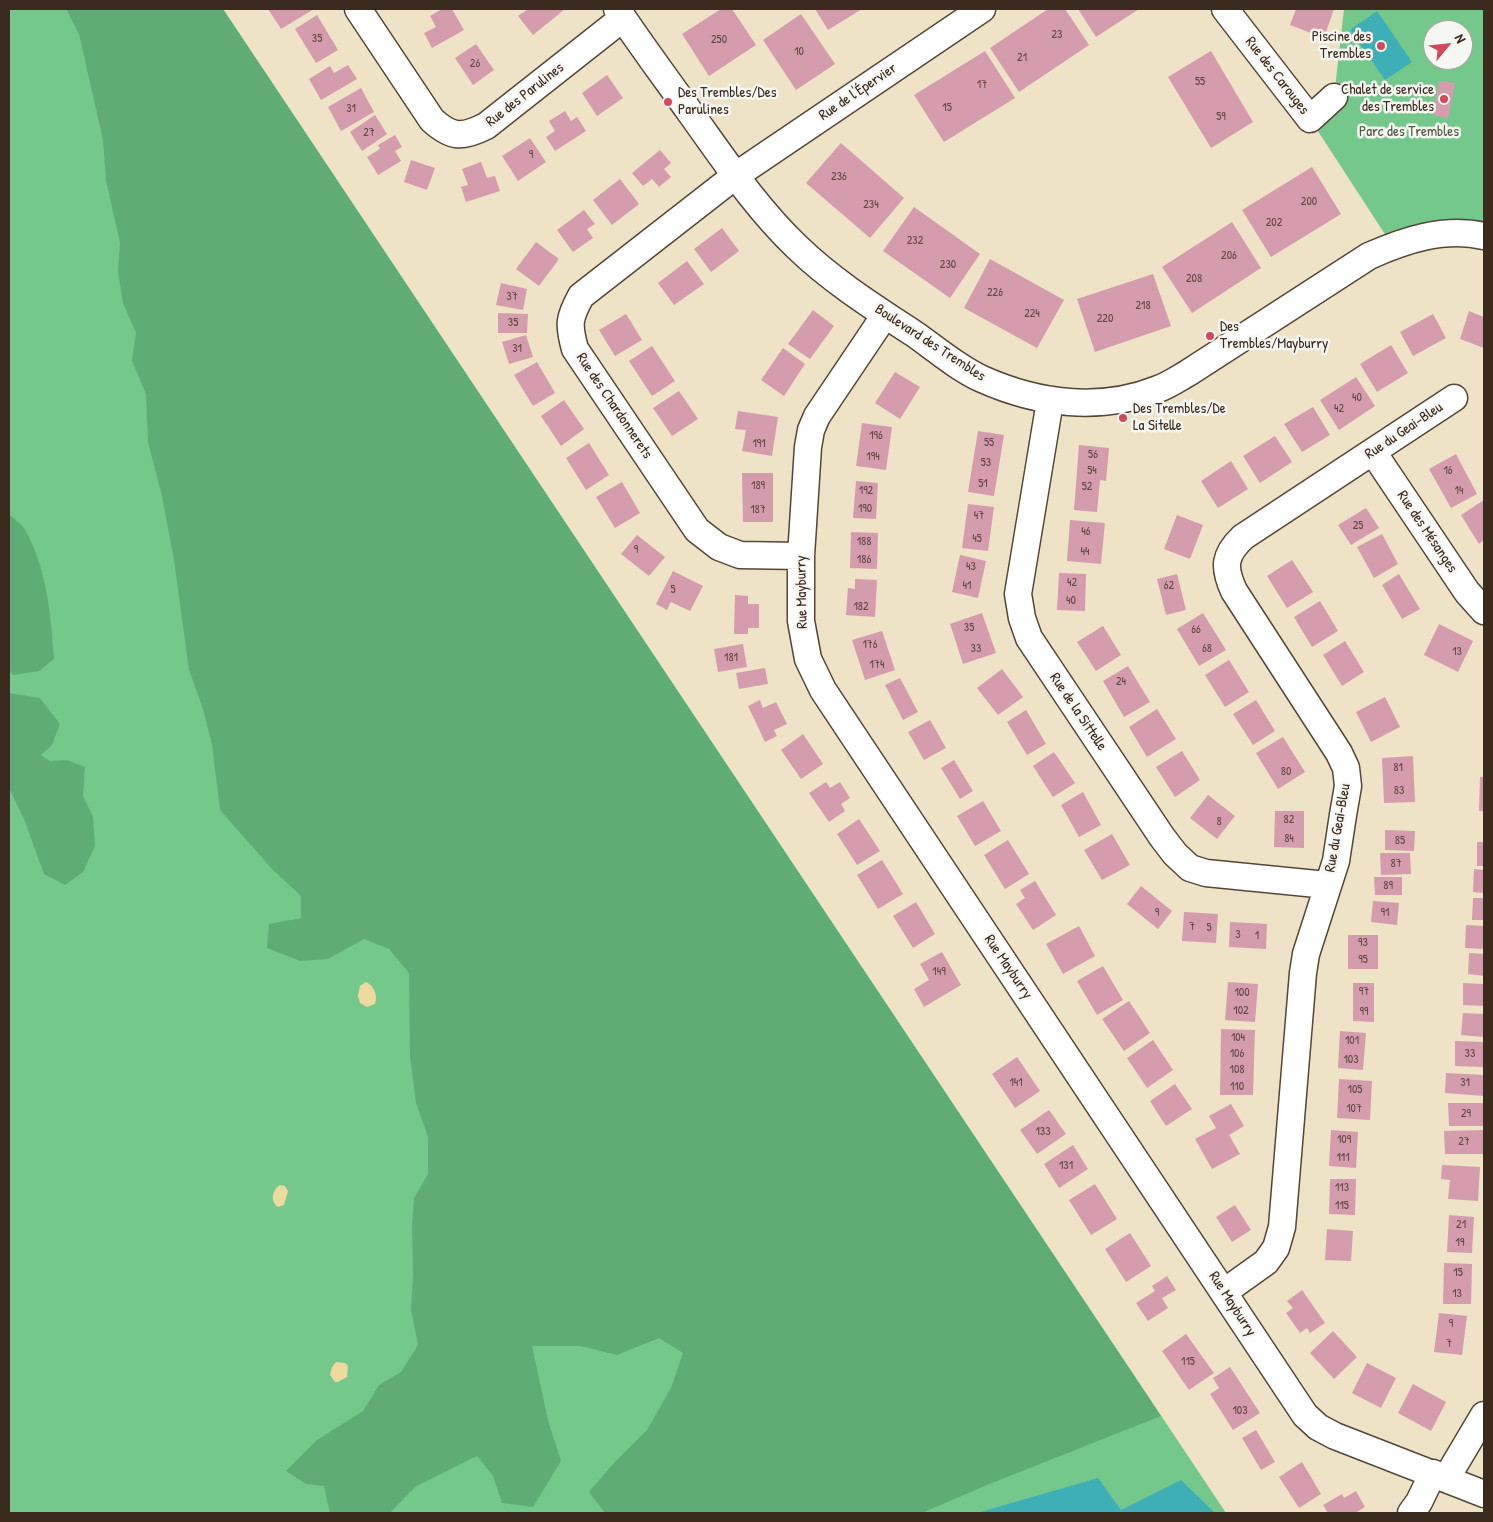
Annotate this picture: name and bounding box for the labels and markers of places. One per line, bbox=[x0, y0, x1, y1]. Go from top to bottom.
place label: Piscine des Trembles bbox=[1312, 28, 1371, 63]
marker: Piscine des Trembles bbox=[1375, 40, 1387, 52]
place label: Chalet de service des Trembles bbox=[1341, 81, 1434, 116]
place label: Des Trembles/Des Parulines bbox=[678, 84, 776, 119]
marker: Chalet de service des Trembles bbox=[1438, 93, 1450, 105]
marker: Des Trembles/Des Parulines bbox=[662, 96, 674, 108]
place label: Des Trembles/Mayburry bbox=[1220, 318, 1328, 353]
marker: Des Trembles/Mayburry bbox=[1204, 330, 1216, 342]
place label: Des Trembles/De La Sitelle bbox=[1133, 400, 1226, 435]
marker: Des Trembles/De La Sitelle bbox=[1117, 412, 1129, 424]

